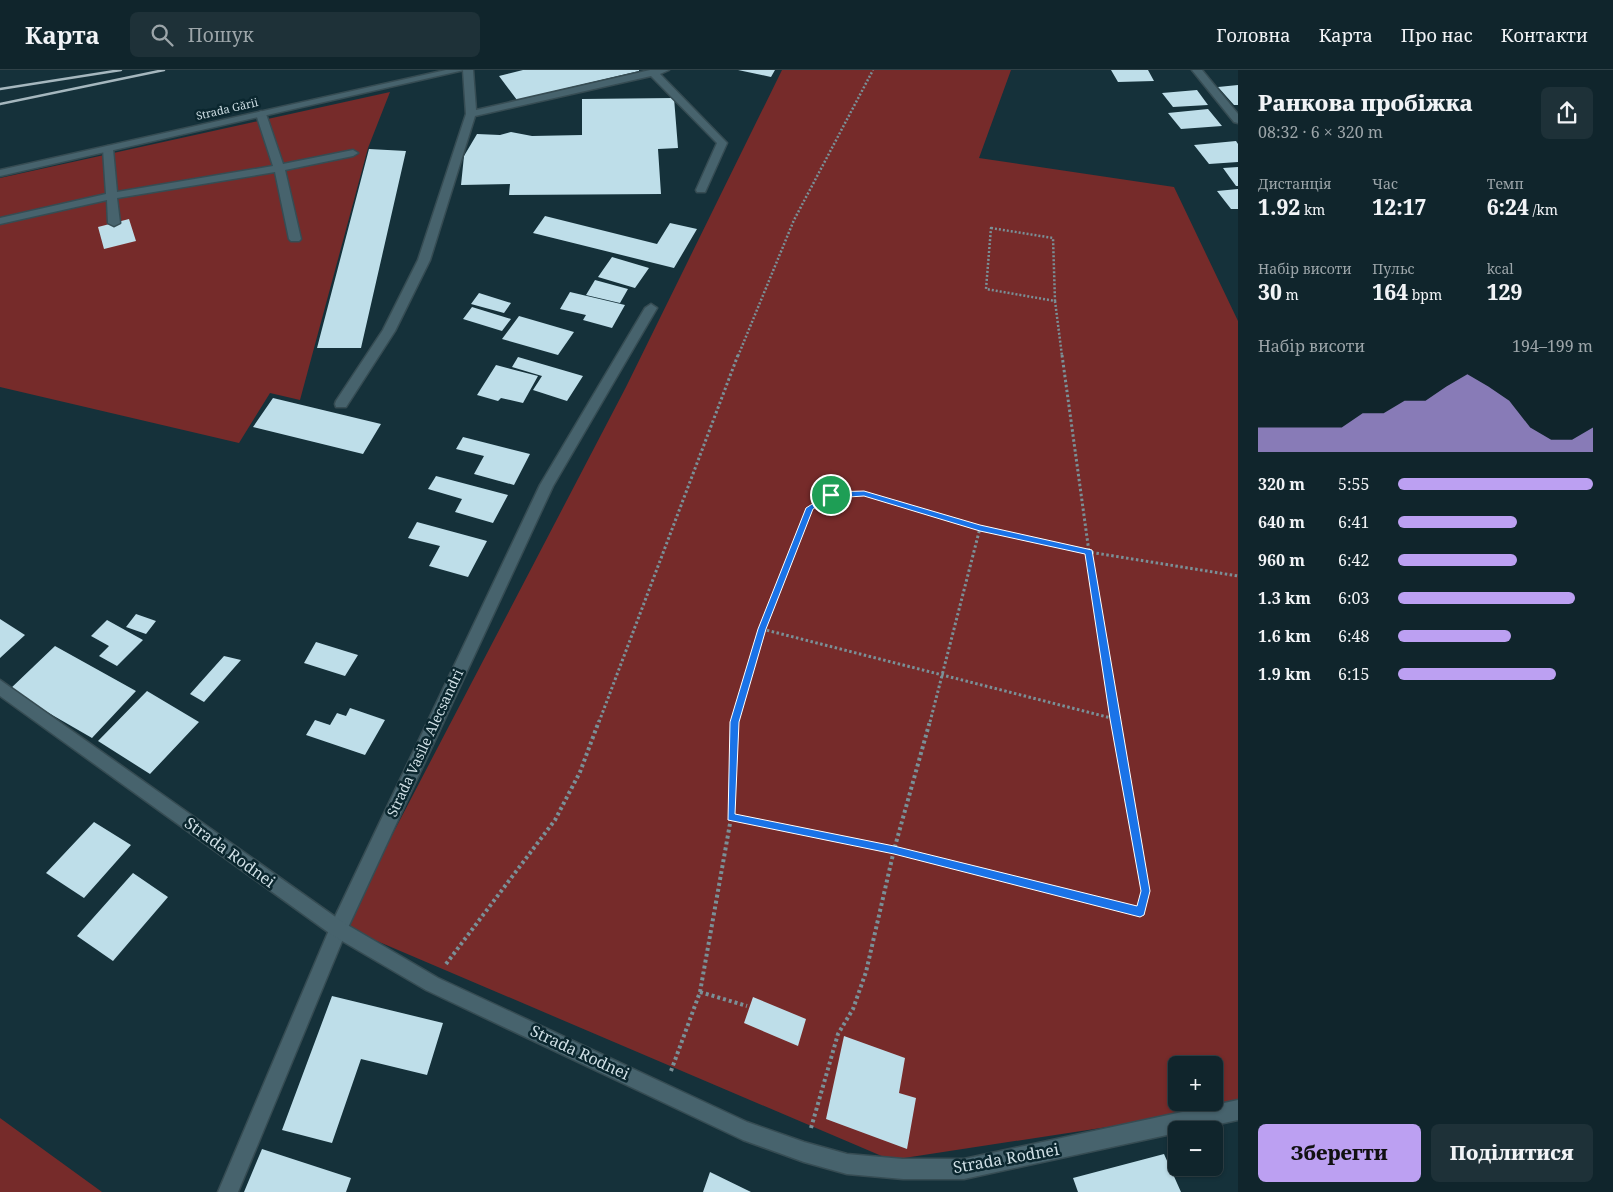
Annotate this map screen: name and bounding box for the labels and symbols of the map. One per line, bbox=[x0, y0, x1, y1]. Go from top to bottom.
street label: Strada Gării bbox=[194, 94, 260, 123]
pin bbox=[810, 474, 852, 516]
street label: Strada Vasile Alecsandri bbox=[382, 665, 467, 820]
street label: Strada Rodnei bbox=[180, 812, 280, 892]
street label: Strada Rodnei bbox=[527, 1019, 633, 1085]
street label: Strada Rodnei bbox=[951, 1138, 1061, 1178]

